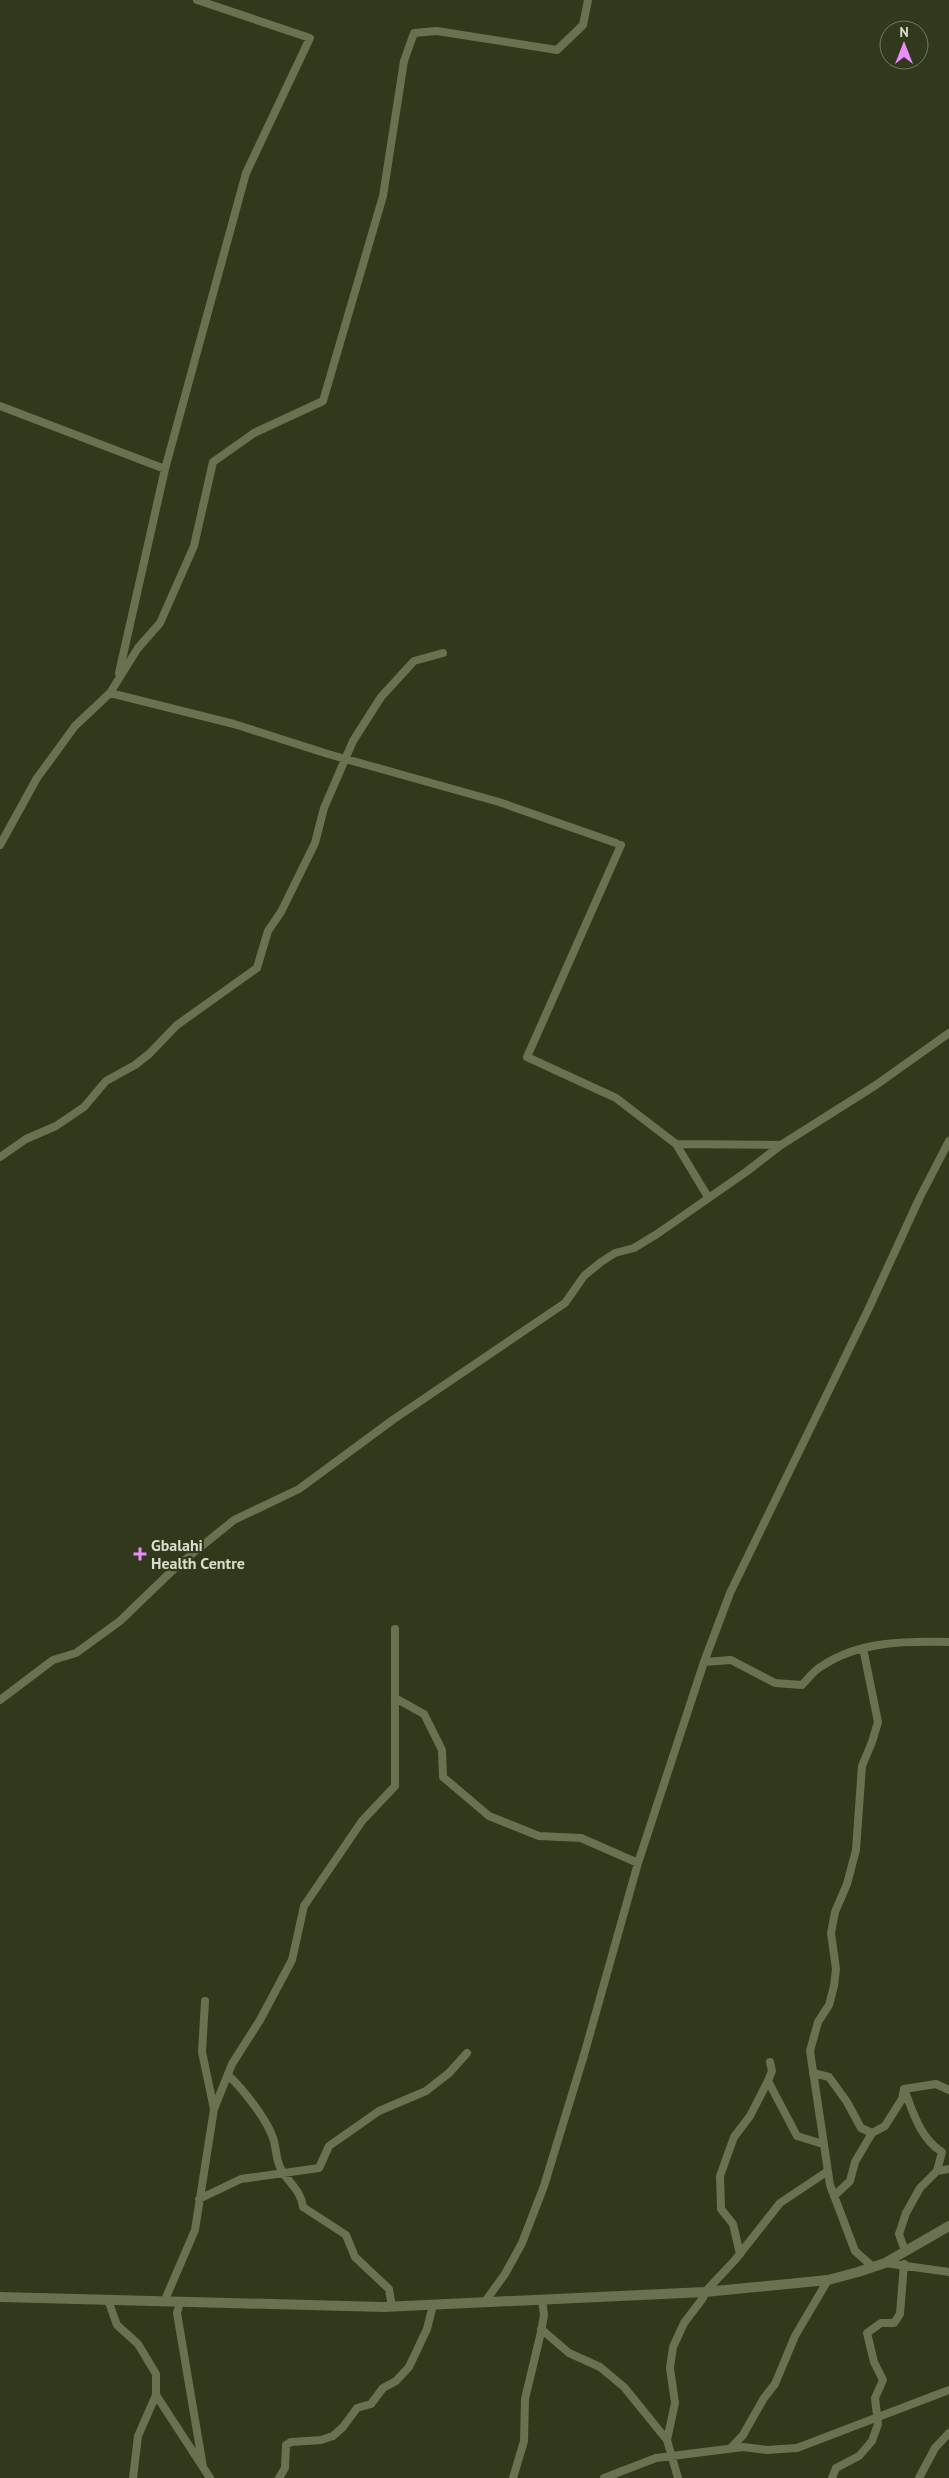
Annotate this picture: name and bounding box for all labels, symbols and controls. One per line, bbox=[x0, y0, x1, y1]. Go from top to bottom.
north arrow bbox=[879, 20, 929, 70]
text: N bbox=[899, 23, 909, 41]
place label: Gbalahi Health Centre bbox=[151, 1535, 245, 1573]
marker: Gbalahi Health Centre bbox=[133, 1547, 147, 1561]

